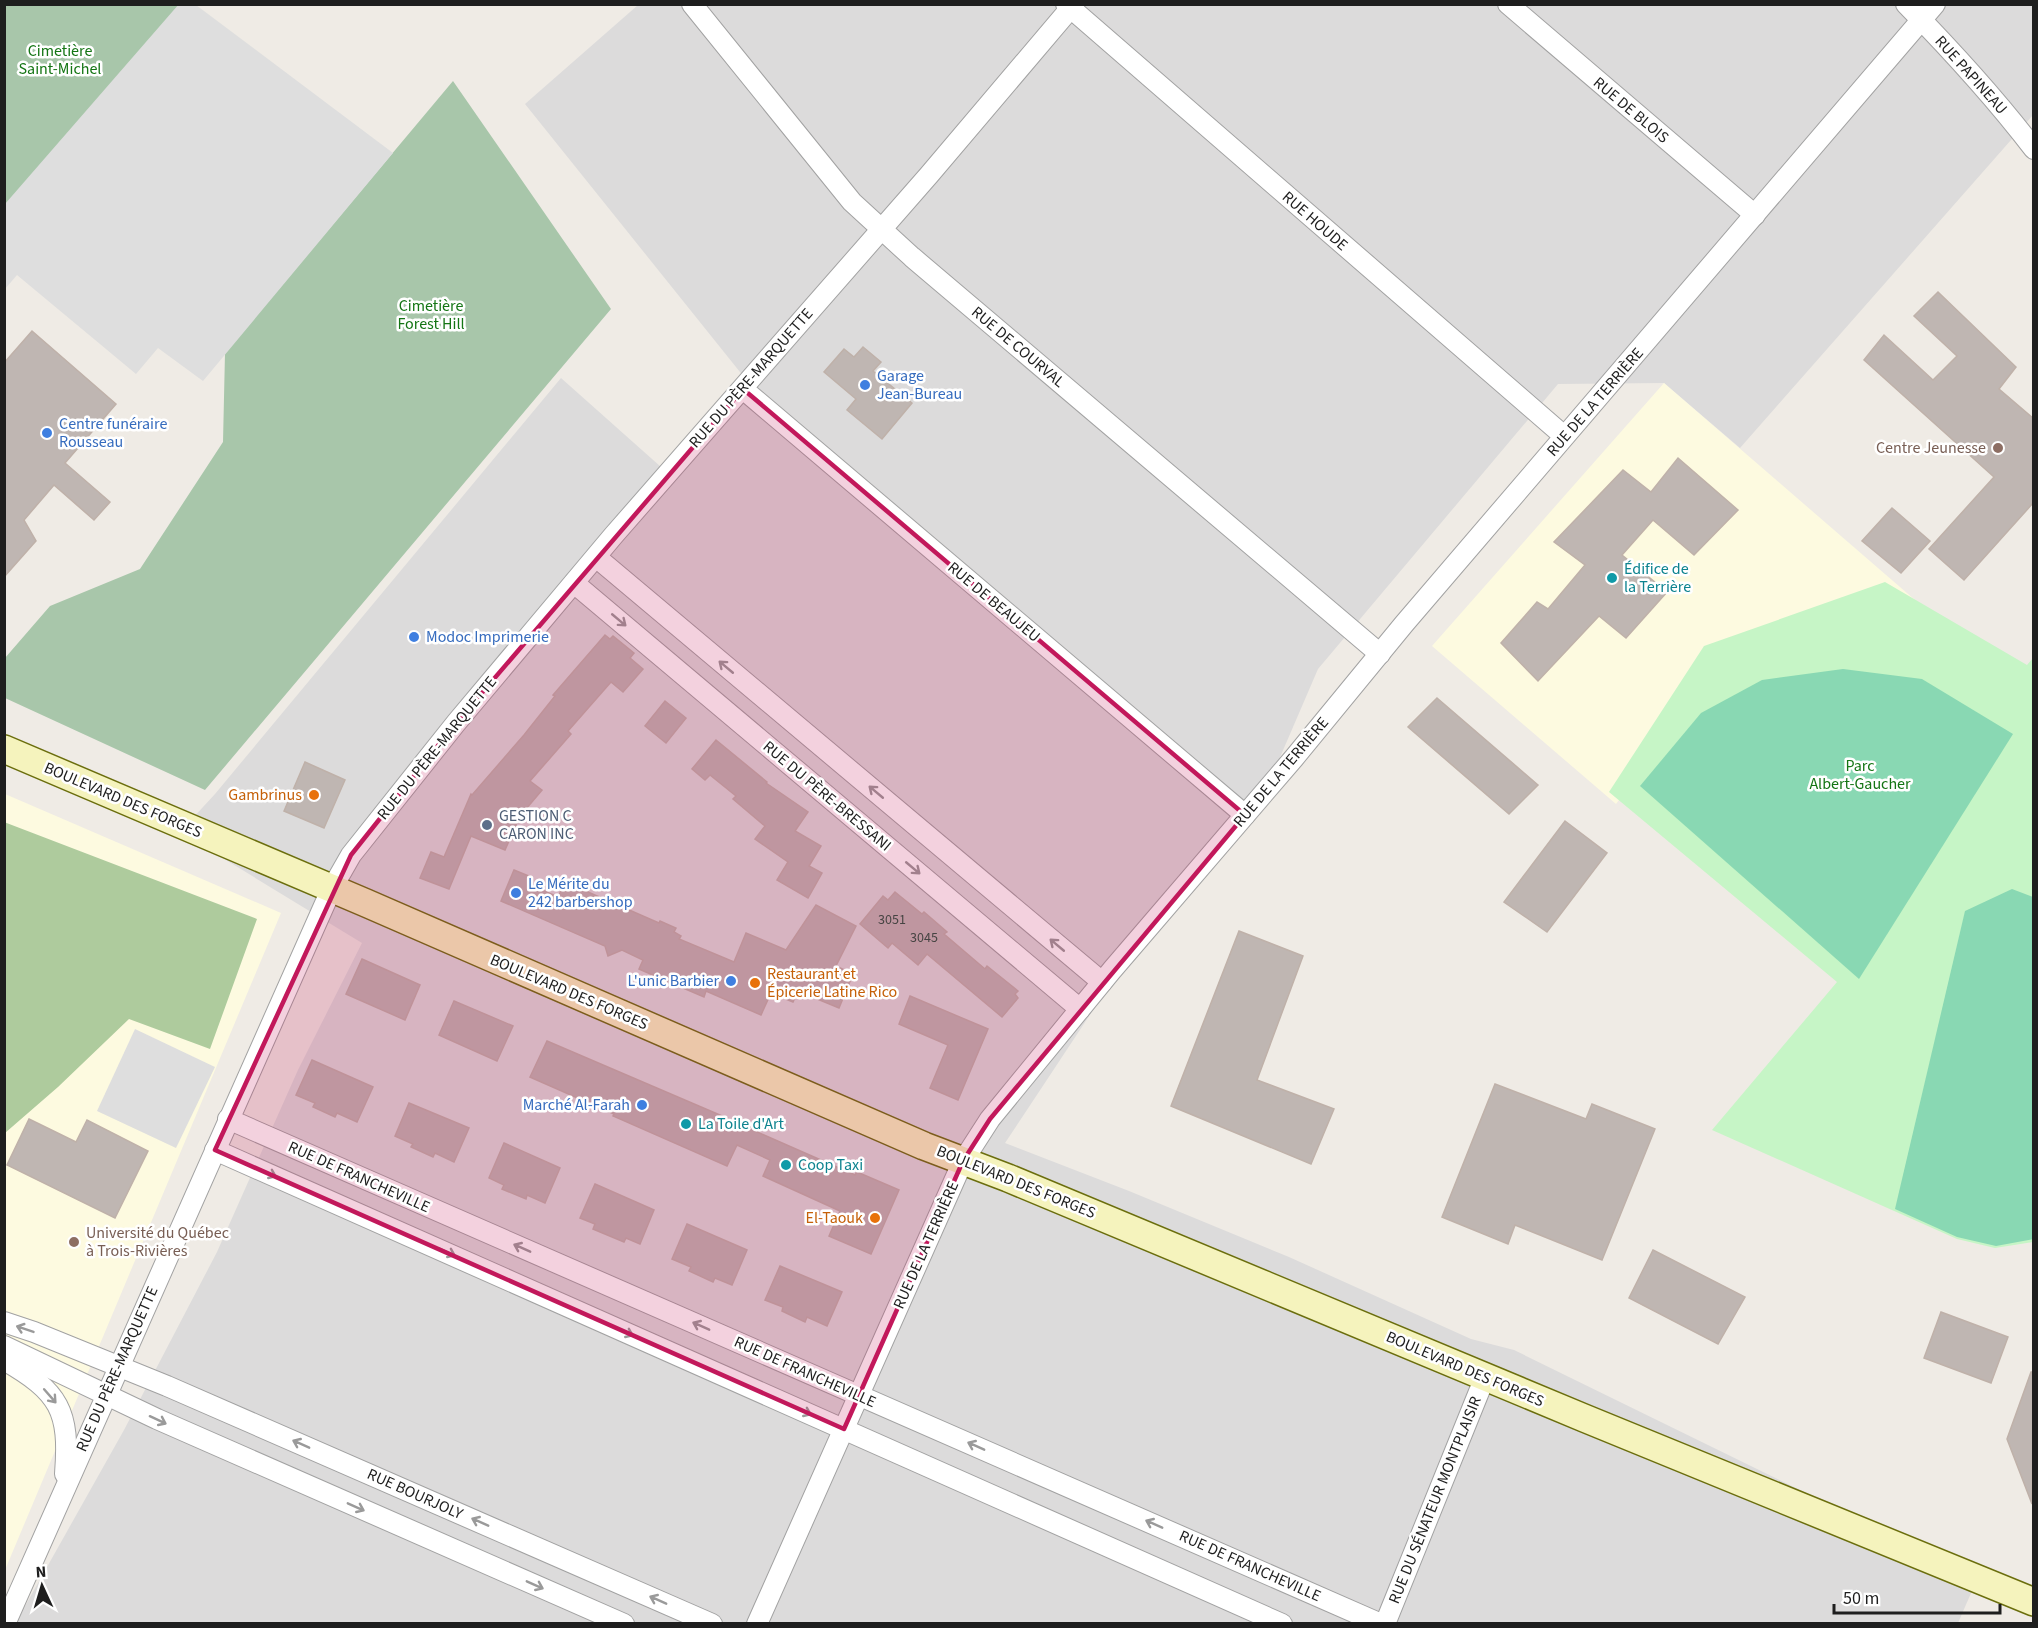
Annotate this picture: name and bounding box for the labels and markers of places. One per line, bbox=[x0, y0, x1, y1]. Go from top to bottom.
place label: Garage Jean-Bureau bbox=[877, 365, 962, 405]
marker: Garage Jean-Bureau bbox=[858, 378, 872, 392]
place label: Centre funéraire Rousseau bbox=[59, 413, 167, 453]
marker: Centre funéraire Rousseau bbox=[40, 426, 54, 440]
place label: Centre Jeunesse bbox=[1876, 437, 1986, 459]
marker: Centre Jeunesse bbox=[1991, 441, 2005, 455]
place label: Édifice de la Terrière bbox=[1624, 558, 1691, 598]
marker: Édifice de la Terrière bbox=[1605, 571, 1619, 585]
place label: Modoc Imprimerie bbox=[426, 626, 549, 648]
marker: Modoc Imprimerie bbox=[407, 630, 421, 644]
place label: Gambrinus bbox=[228, 784, 302, 806]
marker: Gambrinus bbox=[307, 788, 321, 802]
place label: GESTION C CARON INC bbox=[499, 805, 574, 845]
marker: GESTION C CARON INC bbox=[480, 818, 494, 832]
place label: Le Mérite du 242 barbershop bbox=[528, 873, 633, 913]
marker: Le Mérite du 242 barbershop bbox=[509, 886, 523, 900]
place label: Restaurant et Épicerie Latine Rico bbox=[767, 963, 897, 1003]
place label: L'unic Barbier bbox=[627, 970, 719, 992]
marker: L'unic Barbier bbox=[724, 974, 738, 988]
marker: Restaurant et Épicerie Latine Rico bbox=[748, 976, 762, 990]
place label: Marché Al-Farah bbox=[523, 1094, 630, 1116]
marker: Marché Al-Farah bbox=[635, 1098, 649, 1112]
place label: La Toile d'Art bbox=[698, 1113, 785, 1135]
marker: La Toile d'Art bbox=[679, 1117, 693, 1131]
place label: Coop Taxi bbox=[798, 1154, 863, 1176]
marker: Coop Taxi bbox=[779, 1158, 793, 1172]
place label: El-Taouk bbox=[805, 1207, 863, 1229]
marker: El-Taouk bbox=[868, 1211, 882, 1225]
place label: Université du Québec à Trois-Rivières bbox=[86, 1222, 229, 1262]
marker: Université du Québec à Trois-Rivières bbox=[67, 1235, 81, 1249]

